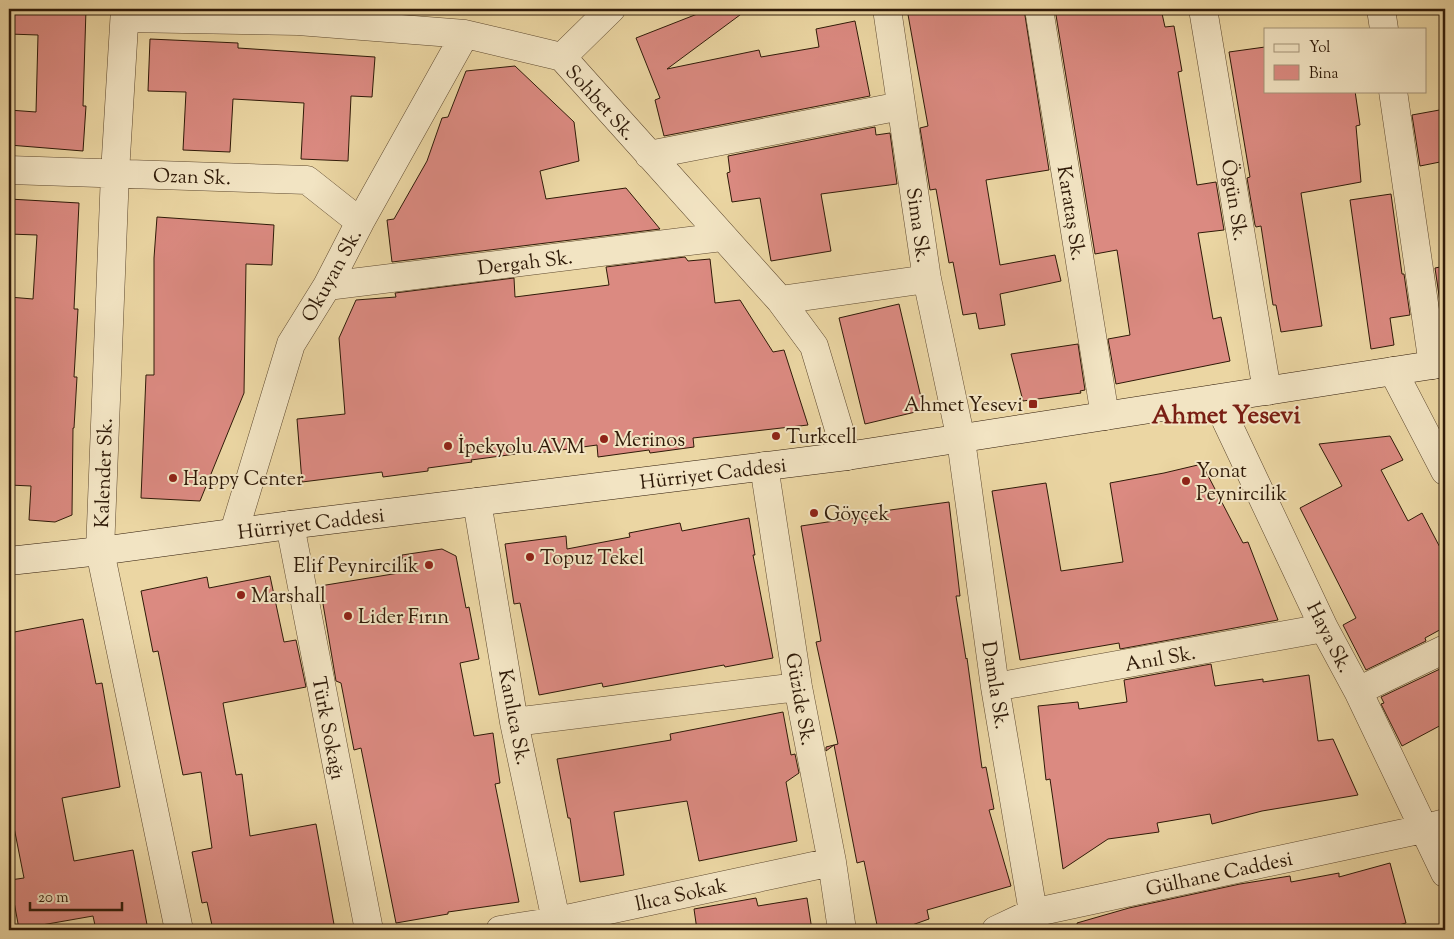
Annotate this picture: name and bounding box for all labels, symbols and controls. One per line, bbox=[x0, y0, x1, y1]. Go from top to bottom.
legend bbox=[1264, 28, 1426, 92]
text: Yol bbox=[1309, 38, 1331, 59]
street label: Sohbet Sk. bbox=[557, 59, 641, 148]
text: Bina bbox=[1309, 64, 1339, 85]
street label: Ögün Sk. bbox=[1212, 157, 1254, 243]
street label: Ozan Sk. bbox=[152, 163, 231, 194]
street label: Karataş Sk. bbox=[1048, 164, 1091, 263]
street label: Sima Sk. bbox=[897, 186, 936, 265]
street label: Okuyan Sk. bbox=[296, 224, 371, 328]
street label: Dergah Sk. bbox=[476, 244, 575, 285]
place label: Ahmet Yesevi bbox=[904, 392, 1023, 421]
marker: Ahmet Yesevi bbox=[1027, 398, 1039, 410]
district label: Ahmet Yesevi bbox=[1151, 399, 1301, 435]
street label: Kalender Sk. bbox=[89, 418, 122, 529]
place label: Turkcell bbox=[786, 424, 858, 453]
place label: Merinos bbox=[614, 427, 685, 456]
marker: Turkcell bbox=[770, 430, 782, 442]
marker: Merinos bbox=[598, 433, 610, 445]
place label: İpekyolu AVM bbox=[458, 434, 585, 463]
marker: İpekyolu AVM bbox=[442, 440, 454, 452]
street label: Hürriyet Caddesi bbox=[638, 452, 789, 499]
place label: Yonat Peynircilik bbox=[1196, 458, 1287, 510]
place label: Happy Center bbox=[183, 466, 304, 495]
marker: Happy Center bbox=[167, 472, 179, 484]
marker: Yonat Peynircilik bbox=[1180, 475, 1192, 487]
place label: Göyçek bbox=[824, 501, 890, 530]
street label: Hürriyet Caddesi bbox=[236, 502, 387, 549]
marker: Göyçek bbox=[808, 507, 820, 519]
place label: Topuz Tekel bbox=[540, 545, 645, 574]
marker: Topuz Tekel bbox=[524, 551, 536, 563]
place label: Elif Peynircilik bbox=[293, 553, 419, 582]
marker: Elif Peynircilik bbox=[423, 559, 435, 571]
place label: Marshall bbox=[251, 583, 326, 612]
marker: Marshall bbox=[235, 589, 247, 601]
street label: Haya Sk. bbox=[1298, 598, 1358, 679]
place label: Lider Fırın bbox=[358, 604, 449, 633]
marker: Lider Fırın bbox=[342, 610, 354, 622]
street label: Damla Sk. bbox=[972, 639, 1015, 731]
street label: Anıl Sk. bbox=[1123, 640, 1198, 681]
street label: Güzide Sk. bbox=[776, 651, 821, 748]
street label: Kanlıca Sk. bbox=[489, 667, 536, 768]
street label: Türk Sokağı bbox=[302, 674, 351, 783]
street label: Gülhane Caddesi bbox=[1143, 846, 1296, 905]
street label: llıca Sokak bbox=[633, 873, 730, 920]
scale bar bbox=[30, 879, 122, 911]
text: 20 m bbox=[38, 888, 69, 909]

